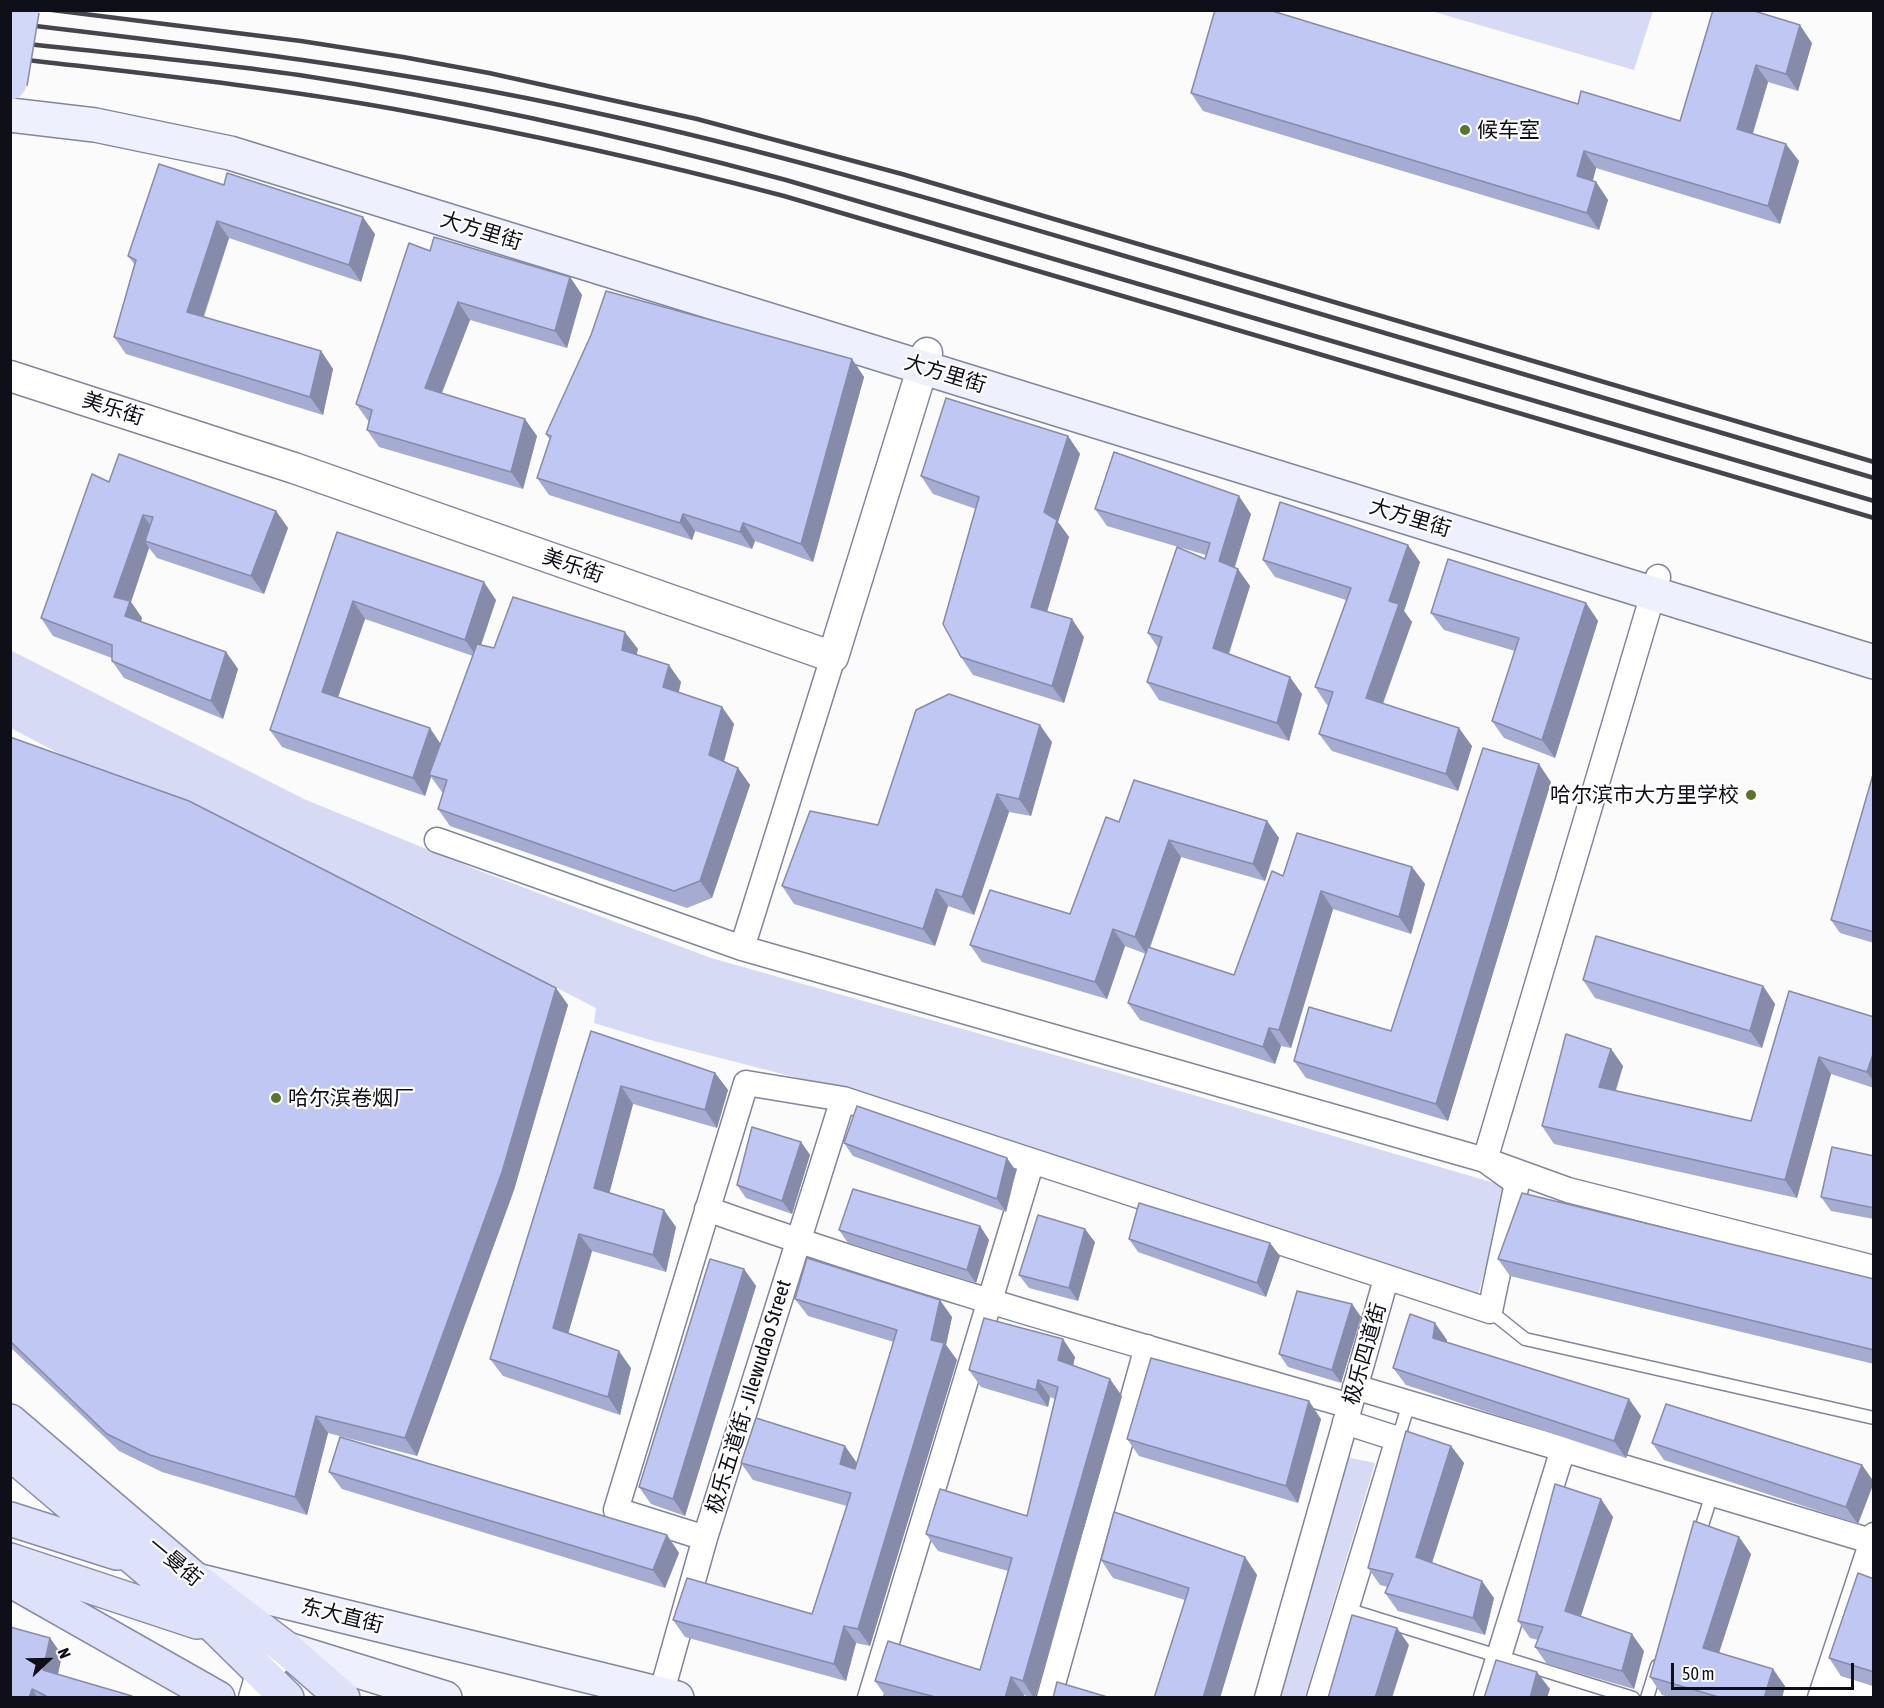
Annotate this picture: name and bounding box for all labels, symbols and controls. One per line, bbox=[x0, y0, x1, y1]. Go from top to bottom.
place label: 候车室 bbox=[1477, 117, 1540, 143]
marker: 候车室 bbox=[1458, 123, 1472, 137]
street label: 大方里街 bbox=[437, 207, 525, 255]
street label: 大方里街 bbox=[901, 350, 989, 398]
street label: 美乐街 bbox=[79, 387, 147, 431]
street label: 大方里街 bbox=[1366, 494, 1454, 542]
street label: 美乐街 bbox=[539, 544, 607, 588]
place label: 哈尔滨市大方里学校 bbox=[1550, 782, 1739, 808]
marker: 哈尔滨市大方里学校 bbox=[1744, 788, 1758, 802]
place label: 哈尔滨卷烟厂 bbox=[288, 1085, 414, 1111]
marker: 哈尔滨卷烟厂 bbox=[269, 1091, 283, 1105]
street label: 极乐五道街 - Jilewudao Street bbox=[701, 1277, 797, 1517]
street label: 极乐四道街 bbox=[1338, 1300, 1392, 1408]
street label: 一曼街 bbox=[143, 1532, 207, 1592]
street label: 东大直街 bbox=[298, 1594, 386, 1638]
north arrow bbox=[18, 1630, 78, 1690]
text: N bbox=[55, 1645, 75, 1661]
scale bar bbox=[1674, 1651, 1857, 1689]
text: 50 m bbox=[1682, 1663, 1714, 1684]

